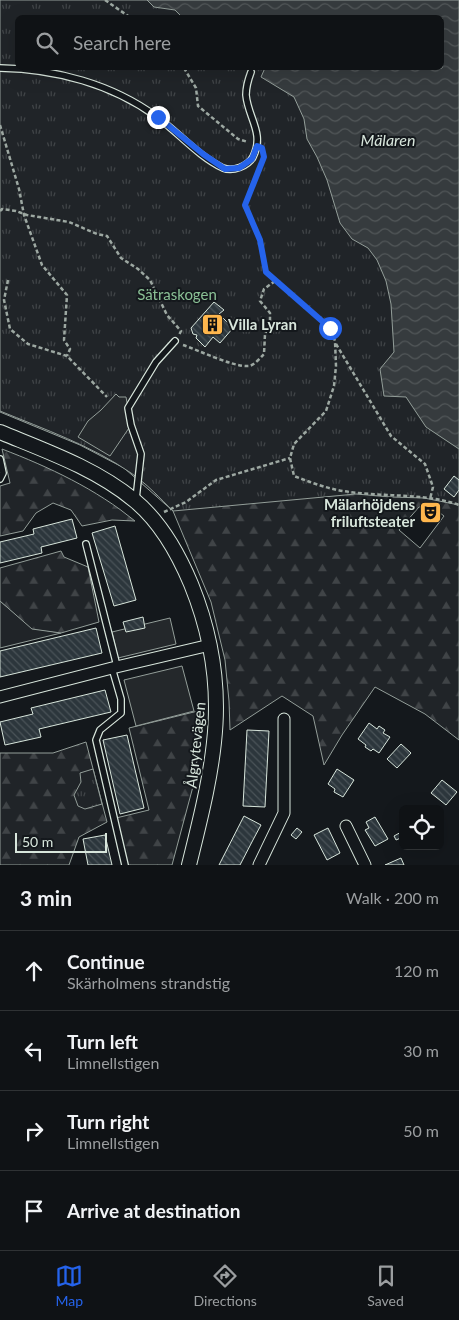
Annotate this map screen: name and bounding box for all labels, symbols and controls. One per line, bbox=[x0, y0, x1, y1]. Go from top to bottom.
search box bbox=[15, 15, 444, 70]
icon: search bbox=[33, 29, 61, 57]
text: Search here bbox=[73, 31, 171, 54]
route end bbox=[147, 106, 170, 129]
water label: Mälaren bbox=[361, 130, 415, 149]
park label: Sätraskogen bbox=[137, 285, 217, 303]
building icon: Villa Lyran bbox=[200, 312, 224, 336]
place label: Villa Lyran bbox=[227, 315, 297, 333]
route start bbox=[319, 317, 342, 340]
place label: Mälarhöjdens friluftsteater bbox=[324, 495, 415, 530]
theatre icon: Mälarhöjdens friluftsteater bbox=[419, 501, 443, 525]
street label: Ålgrytevägen bbox=[182, 701, 208, 789]
map controls bbox=[399, 805, 444, 850]
button: locate bbox=[399, 805, 444, 850]
scale bar bbox=[15, 830, 108, 853]
text: 50 m bbox=[22, 833, 53, 850]
text: 3 min bbox=[20, 885, 72, 910]
text: Walk · 200 m bbox=[346, 888, 439, 907]
text: Continue bbox=[67, 950, 145, 973]
icon: ahead bbox=[20, 957, 48, 985]
text: 120 m bbox=[394, 961, 439, 980]
text: Skärholmens strandstig bbox=[67, 973, 230, 992]
text: Turn left bbox=[67, 1030, 138, 1053]
icon: left bbox=[20, 1037, 48, 1065]
text: 30 m bbox=[403, 1041, 439, 1060]
text: Limnellstigen bbox=[67, 1053, 160, 1072]
text: Turn right bbox=[67, 1110, 149, 1133]
icon: right bbox=[20, 1117, 48, 1145]
text: 50 m bbox=[403, 1121, 439, 1140]
text: Limnellstigen bbox=[67, 1133, 160, 1152]
icon: arrive bbox=[20, 1197, 48, 1225]
text: Arrive at destination bbox=[67, 1199, 240, 1222]
tab: Map bbox=[55, 1262, 83, 1309]
tab: Directions bbox=[194, 1262, 257, 1309]
tab: Saved bbox=[367, 1262, 404, 1309]

